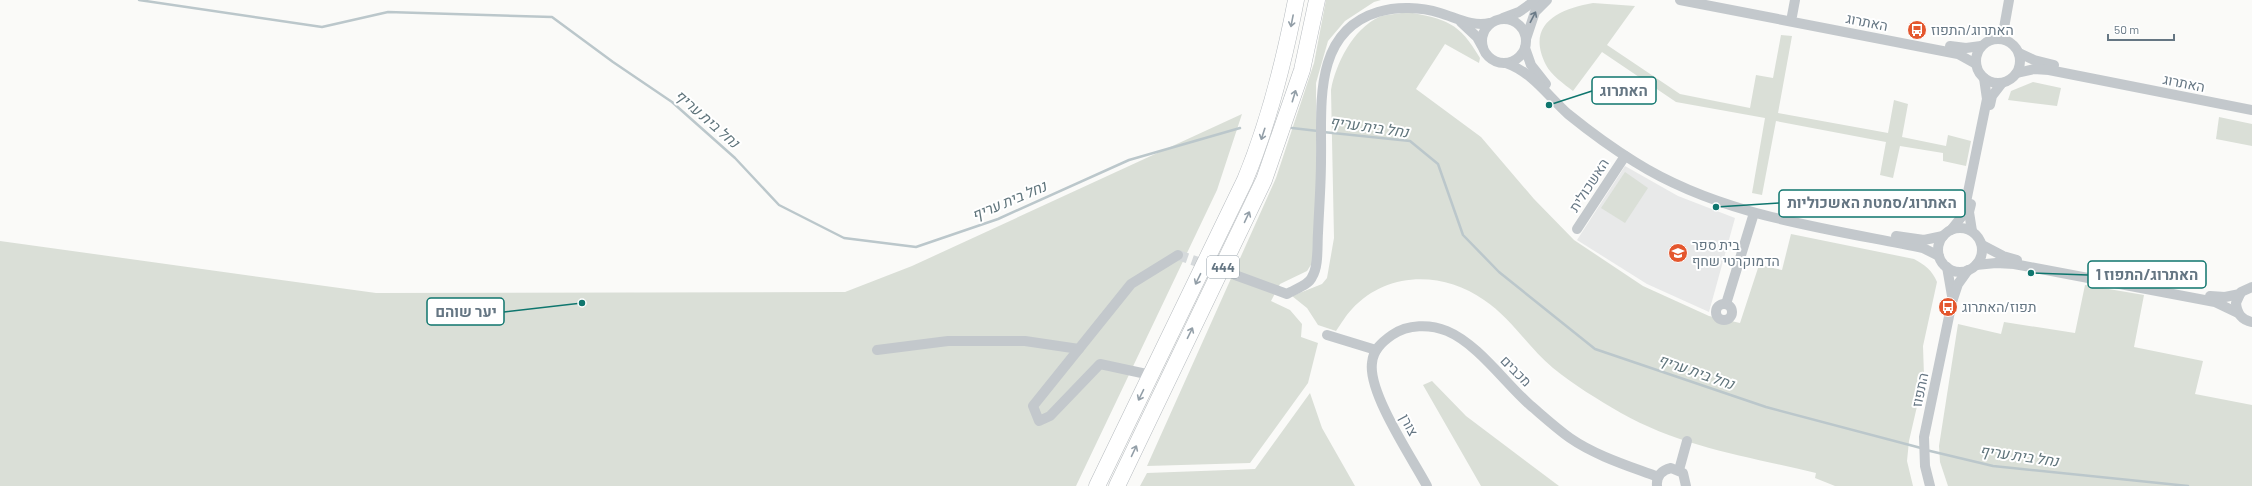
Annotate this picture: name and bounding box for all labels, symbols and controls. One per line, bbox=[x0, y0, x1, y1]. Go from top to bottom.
street label: האתרוג bbox=[1845, 9, 1890, 34]
one-way arrow bbox=[1530, 12, 1537, 24]
one-way arrow bbox=[1287, 15, 1295, 28]
scale bar bbox=[2108, 16, 2174, 42]
bus stop icon: האתרוג/התפוז bbox=[1906, 19, 1928, 41]
place label: האתרוג/התפוז bbox=[1931, 21, 2014, 38]
text: 50 m bbox=[2114, 22, 2139, 36]
street label: האתרוג bbox=[2162, 70, 2207, 95]
callout: האתרוג bbox=[1592, 77, 1656, 104]
text: האתרוג bbox=[1600, 81, 1648, 99]
water label: נחל בית עריף bbox=[671, 85, 745, 153]
one-way arrow bbox=[1291, 89, 1298, 102]
water label: נחל בית עריף bbox=[1328, 112, 1411, 142]
one-way arrow bbox=[1258, 128, 1266, 140]
street label: האשכולית bbox=[1565, 155, 1612, 215]
water label: נחל בית עריף bbox=[969, 176, 1050, 225]
callout: האתרוג/סמטת האשכוליות bbox=[1779, 190, 1965, 217]
text: האתרוג/סמטת האשכוליות bbox=[1787, 193, 1957, 211]
one-way arrow bbox=[1244, 211, 1251, 223]
place label: בית ספר הדמוקרטי שחף bbox=[1692, 236, 1780, 269]
school or university icon: בית ספר הדמוקרטי שחף bbox=[1667, 242, 1689, 264]
road number: 444 bbox=[1207, 256, 1239, 278]
callout: האתרוג/התפוז 1 bbox=[2088, 261, 2206, 288]
text: האתרוג/התפוז 1 bbox=[2096, 265, 2198, 283]
one-way arrow bbox=[1194, 272, 1201, 284]
bus stop icon: תפוז/האתרוג bbox=[1937, 296, 1959, 318]
callout: יער שוהם bbox=[427, 298, 504, 325]
place label: תפוז/האתרוג bbox=[1962, 298, 2037, 315]
text: יער שוהם bbox=[435, 302, 497, 320]
one-way arrow bbox=[1187, 328, 1194, 340]
water label: נחל בית עריף bbox=[1656, 350, 1738, 394]
street label: מכבים bbox=[1497, 352, 1535, 390]
street label: התפוז bbox=[1908, 371, 1931, 409]
one-way arrow bbox=[1137, 389, 1144, 401]
street label: צורן bbox=[1397, 411, 1422, 439]
water label: נחל בית עריף bbox=[1978, 441, 2061, 471]
one-way arrow bbox=[1131, 445, 1138, 457]

